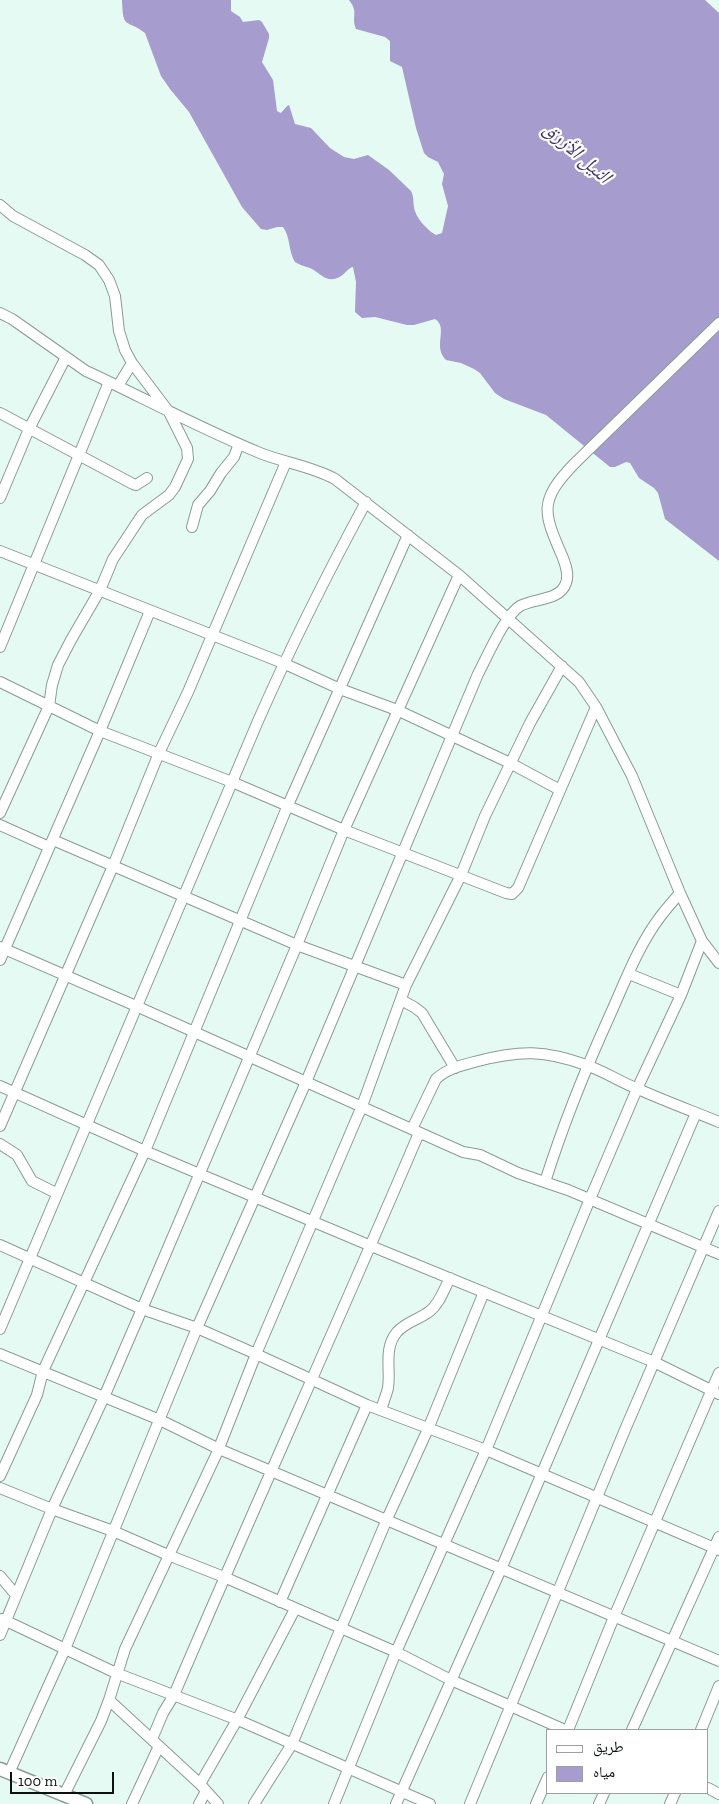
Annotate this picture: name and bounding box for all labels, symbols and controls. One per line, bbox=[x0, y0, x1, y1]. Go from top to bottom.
water label: النيل الأزرق bbox=[538, 117, 616, 189]
legend bbox=[546, 1729, 709, 1794]
text: طريق bbox=[593, 1738, 624, 1756]
scale bar bbox=[12, 1762, 116, 1794]
text: مياه bbox=[593, 1763, 615, 1781]
text: 100 m bbox=[18, 1772, 57, 1790]

